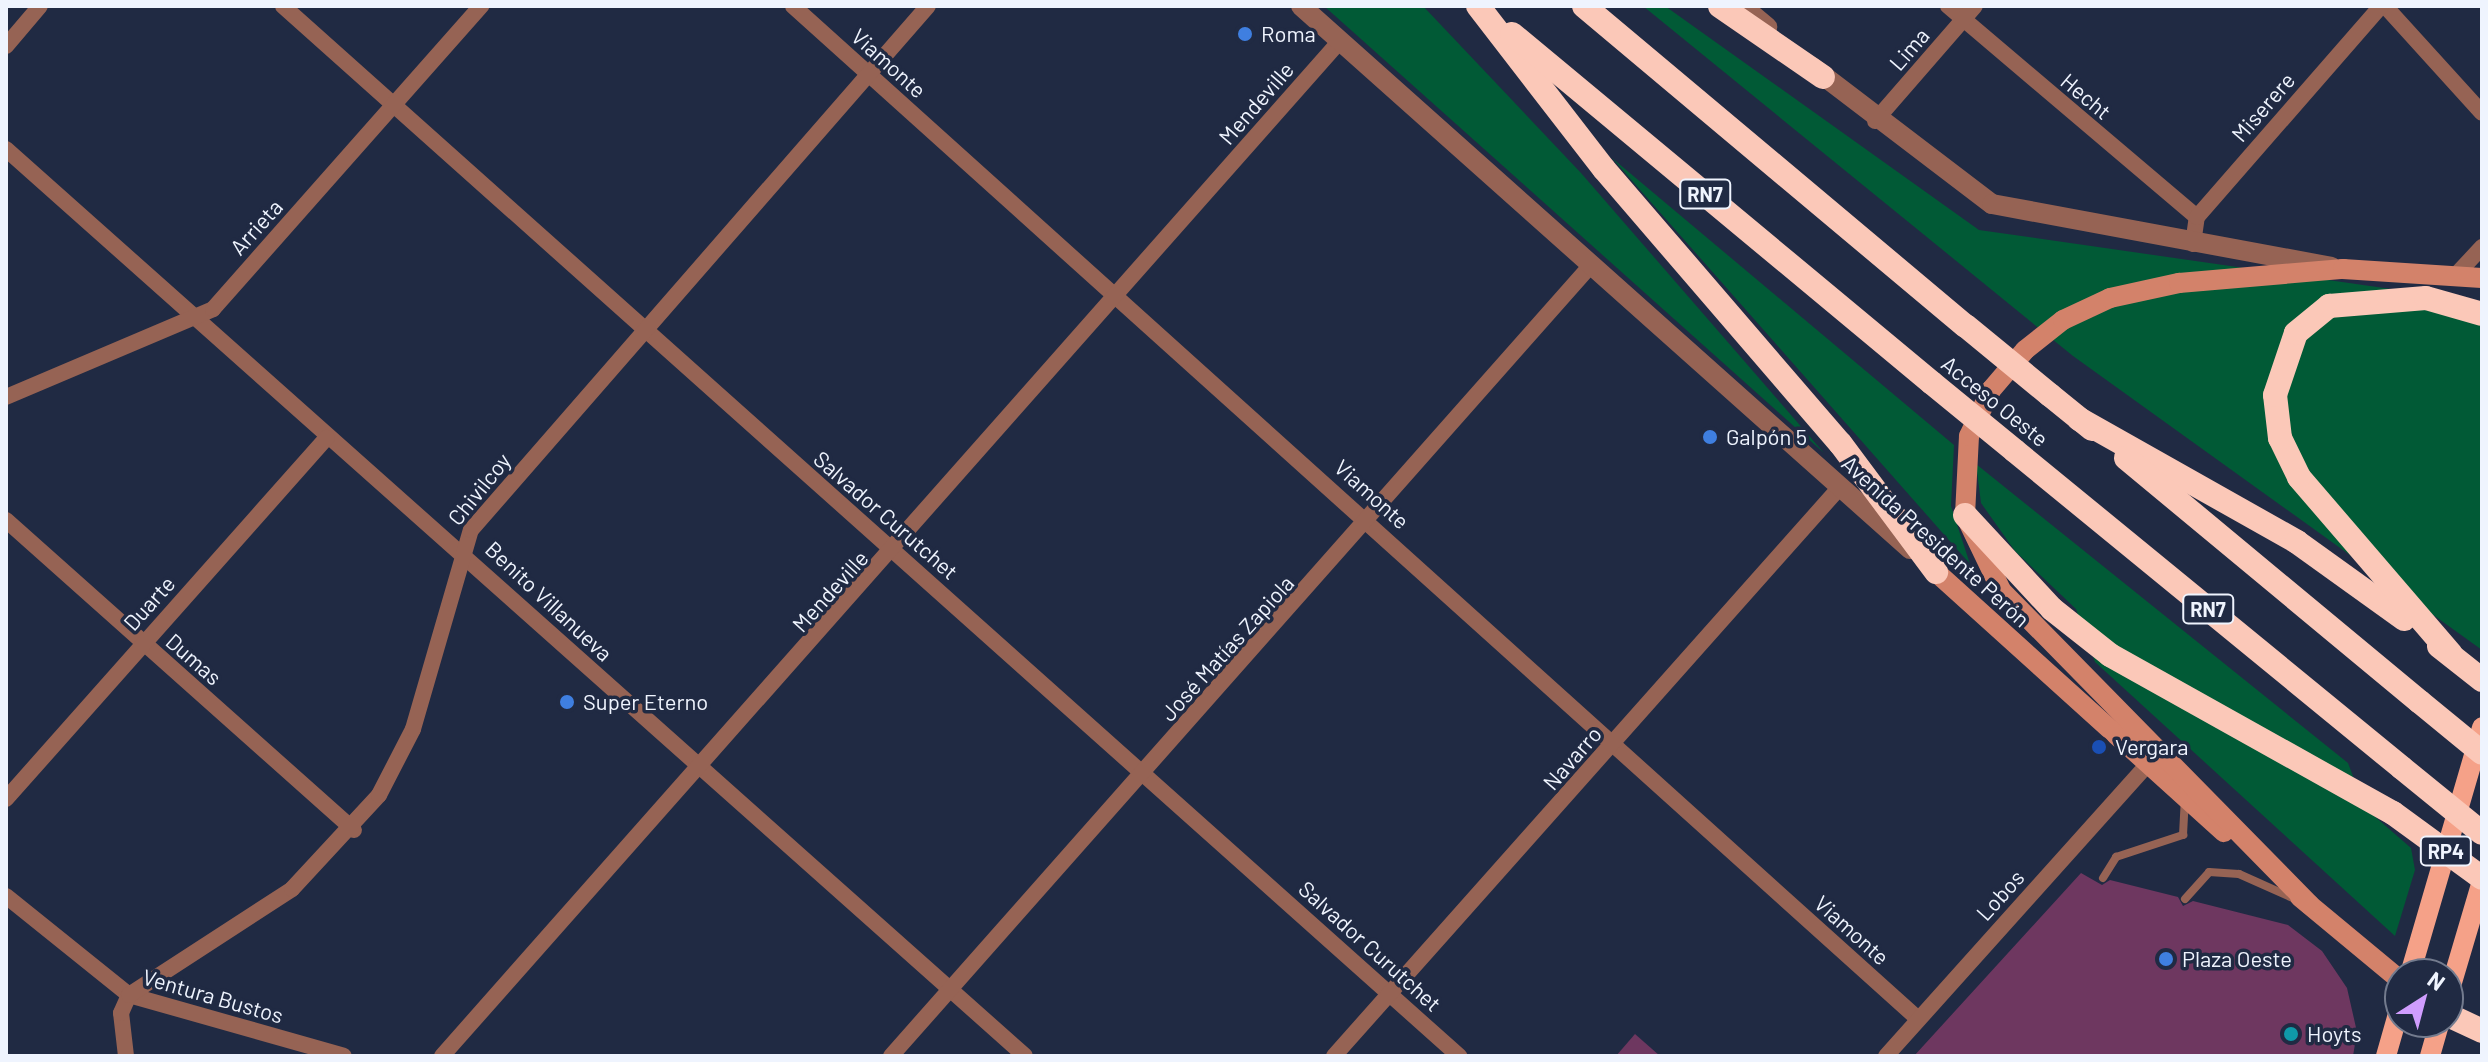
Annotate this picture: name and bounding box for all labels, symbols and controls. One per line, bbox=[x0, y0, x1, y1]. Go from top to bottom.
place label: Roma bbox=[1261, 21, 1316, 47]
street label: Lima bbox=[1883, 22, 1935, 76]
street label: Viamonte bbox=[846, 23, 932, 103]
marker: Roma bbox=[1236, 25, 1254, 43]
street label: Mendeville bbox=[1213, 56, 1299, 150]
street label: Hecht bbox=[2056, 67, 2116, 125]
street label: Miserere bbox=[2226, 67, 2300, 147]
road number: RN7 bbox=[1679, 178, 1731, 210]
street label: Arrieta bbox=[224, 194, 288, 260]
street label: Acceso Oeste bbox=[1936, 350, 2054, 452]
place label: Galpón 5 bbox=[1726, 424, 1807, 450]
marker: Galpón 5 bbox=[1701, 428, 1719, 446]
street label: Salvador Curutchet bbox=[809, 445, 963, 585]
street label: Chivilcoy bbox=[442, 448, 516, 530]
street label: Avenida Presidente Perón bbox=[1837, 450, 2035, 632]
street label: Viamonte bbox=[1329, 454, 1415, 534]
street label: Benito Villanueva bbox=[480, 536, 618, 666]
street label: Mendeville bbox=[787, 545, 873, 637]
street label: Duarte bbox=[118, 570, 180, 636]
street label: José Matías Zapiola bbox=[1155, 570, 1299, 726]
road number: RN7 bbox=[2182, 593, 2234, 625]
street label: Dumas bbox=[161, 628, 227, 690]
place label: Super Eterno bbox=[583, 689, 708, 715]
marker: Super Eterno bbox=[558, 693, 576, 711]
street label: Navarro bbox=[1537, 721, 1607, 795]
place label: Vergara bbox=[2115, 734, 2189, 760]
marker: Vergara bbox=[2090, 738, 2108, 756]
road number: RP4 bbox=[2418, 835, 2474, 867]
street label: Lobos bbox=[1970, 864, 2030, 926]
street label: Salvador Curutchet bbox=[1293, 875, 1447, 1017]
street label: Viamonte bbox=[1809, 890, 1895, 970]
place label: Plaza Oeste bbox=[2182, 946, 2292, 972]
marker: Plaza Oeste bbox=[2157, 950, 2175, 968]
north arrow bbox=[2384, 958, 2464, 1038]
street label: Ventura Bustos bbox=[140, 963, 286, 1029]
text: N bbox=[2423, 965, 2450, 995]
place label: Hoyts bbox=[2307, 1021, 2362, 1047]
marker: Hoyts bbox=[2282, 1025, 2300, 1043]

